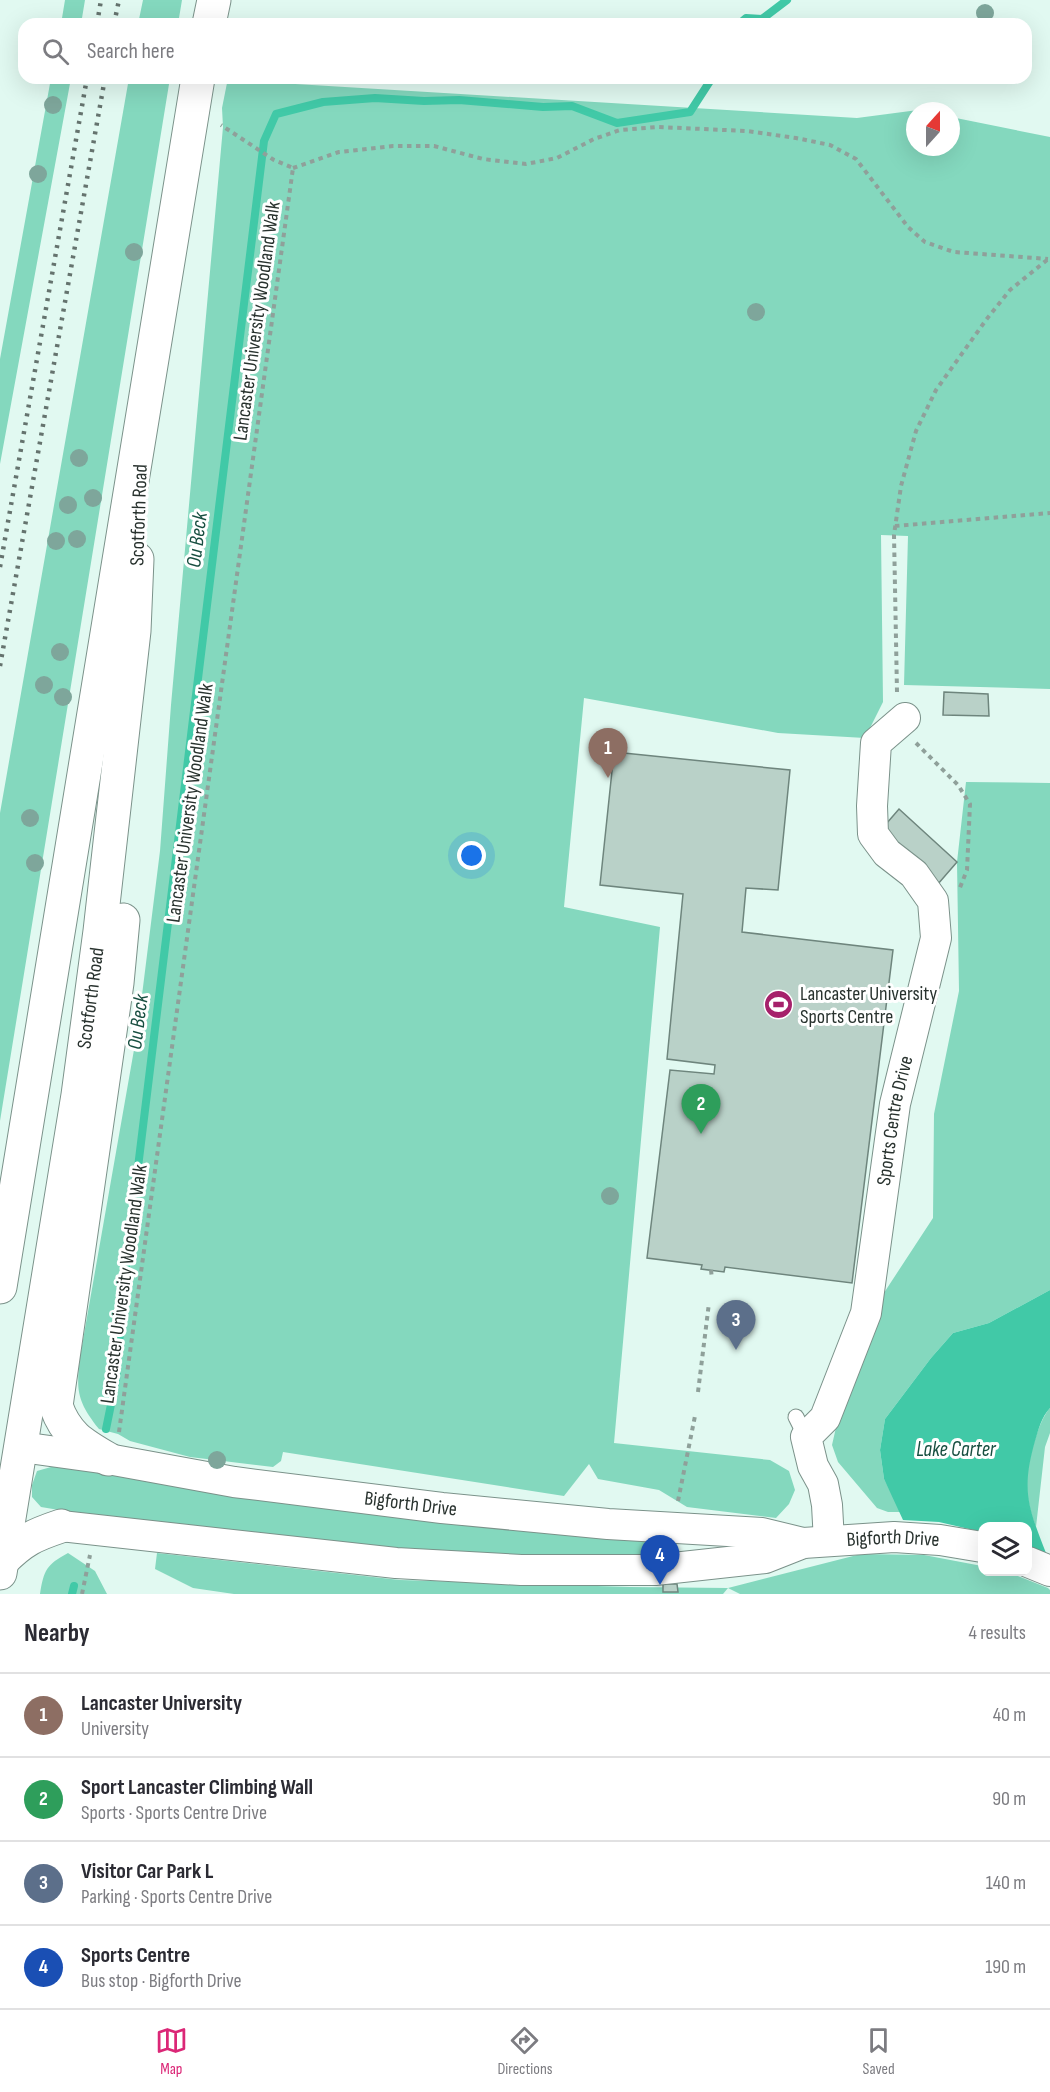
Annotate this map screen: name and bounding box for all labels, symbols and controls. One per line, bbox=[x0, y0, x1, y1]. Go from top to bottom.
search box bbox=[18, 18, 1032, 84]
icon: search bbox=[39, 35, 72, 68]
text: Search here bbox=[87, 38, 174, 65]
north arrow bbox=[906, 102, 960, 156]
street label: Lancaster University Woodland Walk bbox=[228, 200, 286, 442]
street label: Scotforth Road bbox=[125, 464, 153, 566]
water label: Ou Beck bbox=[181, 510, 213, 569]
street label: Lancaster University Woodland Walk bbox=[161, 682, 219, 924]
pin: 1 bbox=[588, 728, 628, 778]
your location bbox=[457, 841, 486, 870]
street label: Scotforth Road bbox=[72, 946, 110, 1050]
place label: Lancaster University Sports Centre bbox=[800, 982, 937, 1029]
sports icon: Lancaster University Sports Centre bbox=[763, 989, 795, 1021]
water label: Ou Beck bbox=[122, 992, 154, 1051]
street label: Sports Centre Drive bbox=[872, 1053, 918, 1187]
pin: 2 bbox=[682, 1084, 720, 1134]
street label: Lancaster University Woodland Walk bbox=[95, 1163, 153, 1405]
pin: 3 bbox=[716, 1300, 756, 1350]
water label: Lake Carter bbox=[916, 1437, 997, 1462]
street label: Bigforth Drive bbox=[363, 1486, 458, 1521]
map controls bbox=[978, 1522, 1032, 1576]
button: layers bbox=[978, 1522, 1032, 1576]
street label: Bigforth Drive bbox=[846, 1525, 940, 1552]
pin: 4 bbox=[640, 1536, 680, 1585]
text: Nearby bbox=[24, 1618, 90, 1649]
text: 4 results bbox=[969, 1621, 1026, 1645]
text: Lancaster University bbox=[81, 1690, 242, 1717]
text: 1 bbox=[40, 1703, 47, 1727]
text: 40 m bbox=[993, 1703, 1026, 1727]
text: University bbox=[81, 1717, 149, 1741]
text: Sport Lancaster Climbing Wall bbox=[81, 1774, 313, 1801]
text: 2 bbox=[39, 1787, 48, 1811]
text: 90 m bbox=[992, 1787, 1026, 1811]
text: Sports · Sports Centre Drive bbox=[81, 1801, 267, 1825]
text: Visitor Car Park L bbox=[81, 1858, 213, 1885]
text: 3 bbox=[39, 1871, 48, 1895]
text: 140 m bbox=[986, 1871, 1026, 1895]
text: Parking · Sports Centre Drive bbox=[81, 1885, 272, 1909]
text: Sports Centre bbox=[81, 1942, 190, 1969]
text: 4 bbox=[39, 1955, 48, 1979]
text: 190 m bbox=[985, 1955, 1026, 1979]
text: Bus stop · Bigforth Drive bbox=[81, 1969, 242, 1993]
tab: Map bbox=[155, 2024, 188, 2079]
tab: Directions bbox=[497, 2024, 553, 2079]
tab: Saved bbox=[862, 2024, 895, 2079]

